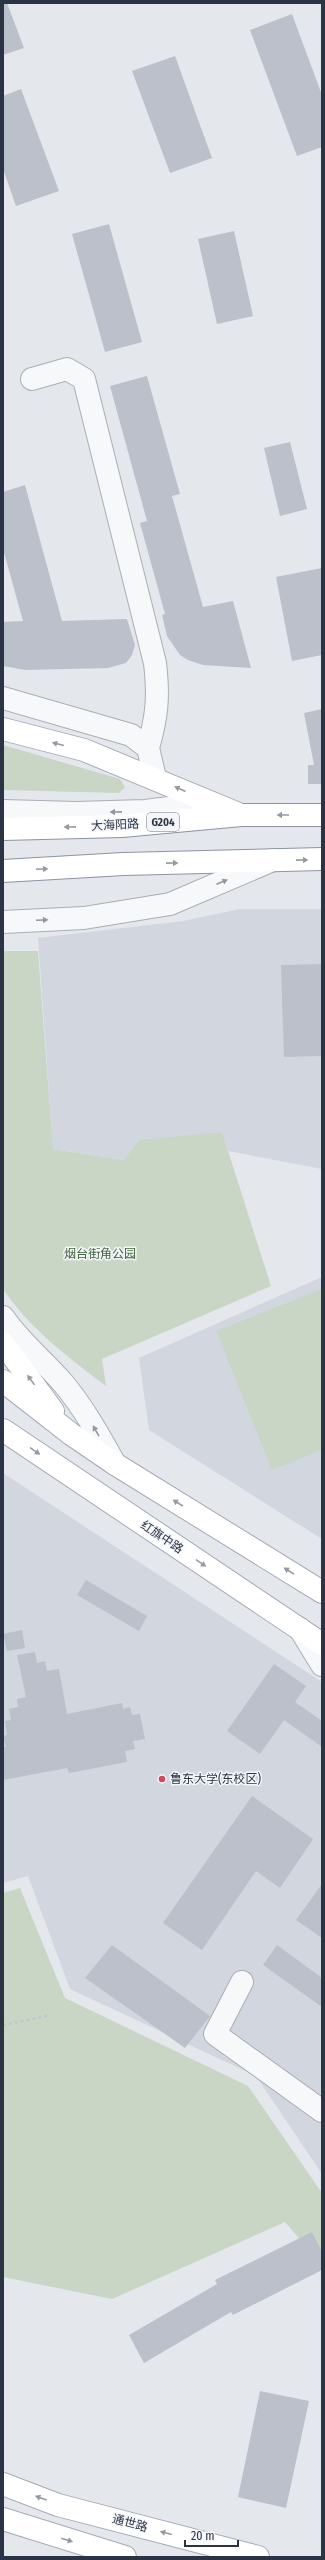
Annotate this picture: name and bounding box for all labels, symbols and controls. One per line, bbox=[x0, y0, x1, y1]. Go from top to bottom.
one-way arrow bbox=[52, 741, 64, 747]
one-way arrow bbox=[174, 786, 185, 792]
one-way arrow bbox=[109, 809, 122, 815]
one-way arrow bbox=[276, 812, 289, 818]
road number: G204 bbox=[147, 813, 179, 831]
street label: 大海阳路 bbox=[91, 817, 139, 833]
one-way arrow bbox=[63, 824, 76, 830]
one-way arrow bbox=[296, 857, 309, 863]
one-way arrow bbox=[166, 860, 179, 866]
one-way arrow bbox=[36, 865, 48, 872]
one-way arrow bbox=[217, 879, 228, 885]
one-way arrow bbox=[36, 917, 49, 923]
park label: 烟台街角公园 bbox=[64, 1247, 136, 1261]
one-way arrow bbox=[27, 1375, 35, 1386]
one-way arrow bbox=[93, 1425, 100, 1437]
one-way arrow bbox=[30, 1448, 41, 1455]
one-way arrow bbox=[173, 1499, 183, 1507]
street label: 红旗中路 bbox=[138, 1518, 186, 1556]
one-way arrow bbox=[196, 1559, 207, 1567]
one-way arrow bbox=[284, 1567, 294, 1575]
place label: 鲁东大学(东校区) bbox=[170, 1772, 262, 1786]
marker: 鲁东大学(东校区) bbox=[157, 1774, 167, 1784]
one-way arrow bbox=[35, 2495, 47, 2501]
street label: 通世路 bbox=[111, 2512, 149, 2534]
scale bar bbox=[185, 2522, 238, 2548]
text: 20 m bbox=[191, 2529, 215, 2543]
one-way arrow bbox=[160, 2530, 172, 2536]
one-way arrow bbox=[61, 2537, 73, 2543]

